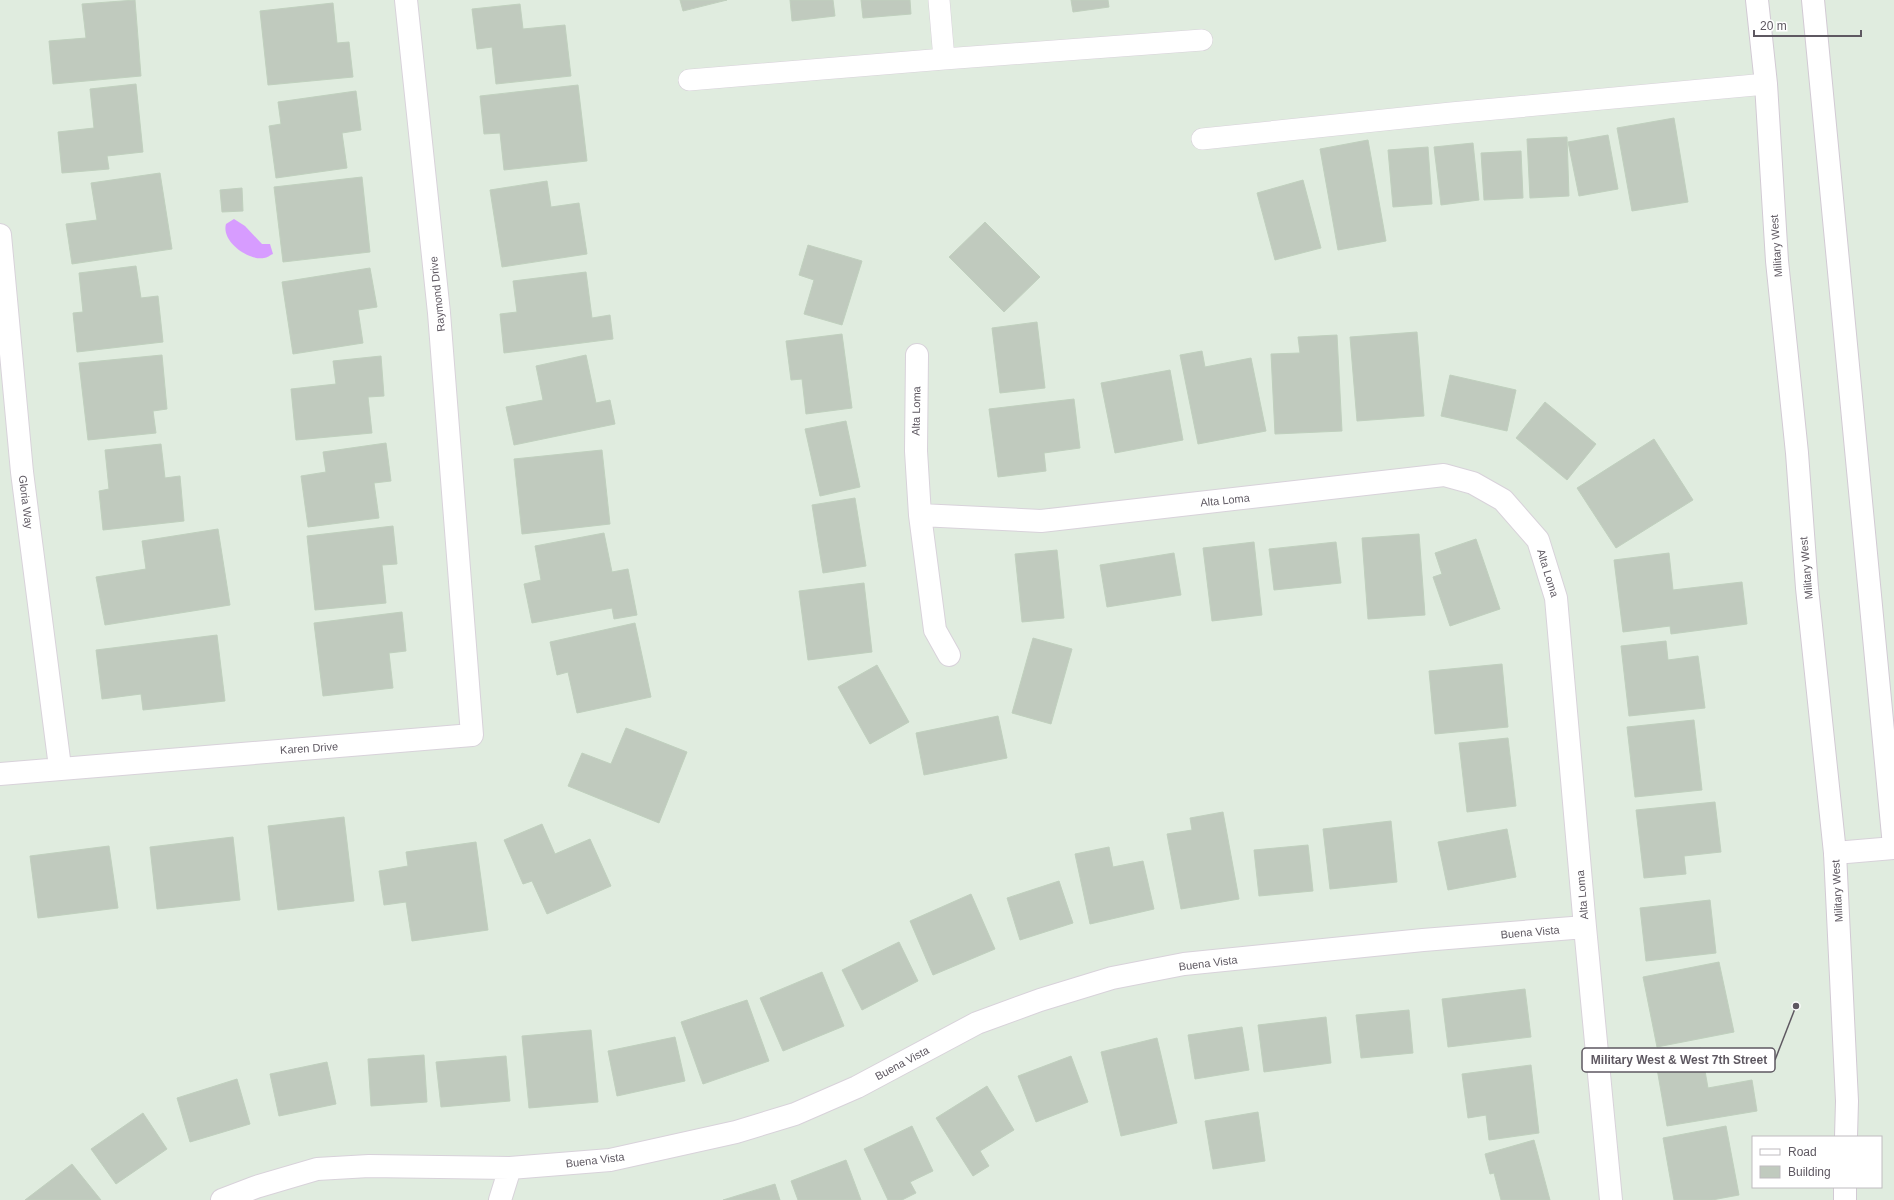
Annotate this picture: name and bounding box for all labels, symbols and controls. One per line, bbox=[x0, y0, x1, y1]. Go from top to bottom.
scale bar bbox=[1754, 12, 1861, 38]
text: 20 m bbox=[1760, 19, 1787, 33]
street label: Military West bbox=[1768, 214, 1784, 278]
street label: Raymond Drive bbox=[427, 256, 447, 332]
street label: Alta Loma bbox=[910, 385, 922, 436]
street label: Gloria Way bbox=[17, 474, 35, 530]
street label: Alta Loma bbox=[1200, 491, 1251, 509]
street label: Military West bbox=[1797, 536, 1815, 600]
street label: Alta Loma bbox=[1535, 548, 1561, 599]
street label: Karen Drive bbox=[280, 740, 338, 756]
street label: Military West bbox=[1829, 859, 1845, 923]
street label: Alta Loma bbox=[1574, 869, 1590, 920]
street label: Buena Vista bbox=[1500, 923, 1561, 941]
street label: Buena Vista bbox=[1178, 953, 1239, 973]
street label: Buena Vista bbox=[873, 1043, 932, 1082]
callout: Military West & West 7th Street bbox=[1582, 1048, 1775, 1072]
text: Military West & West 7th Street bbox=[1591, 1053, 1767, 1067]
legend bbox=[1752, 1136, 1882, 1188]
text: Road bbox=[1788, 1145, 1817, 1159]
street label: Buena Vista bbox=[565, 1150, 626, 1170]
text: Building bbox=[1788, 1165, 1831, 1179]

